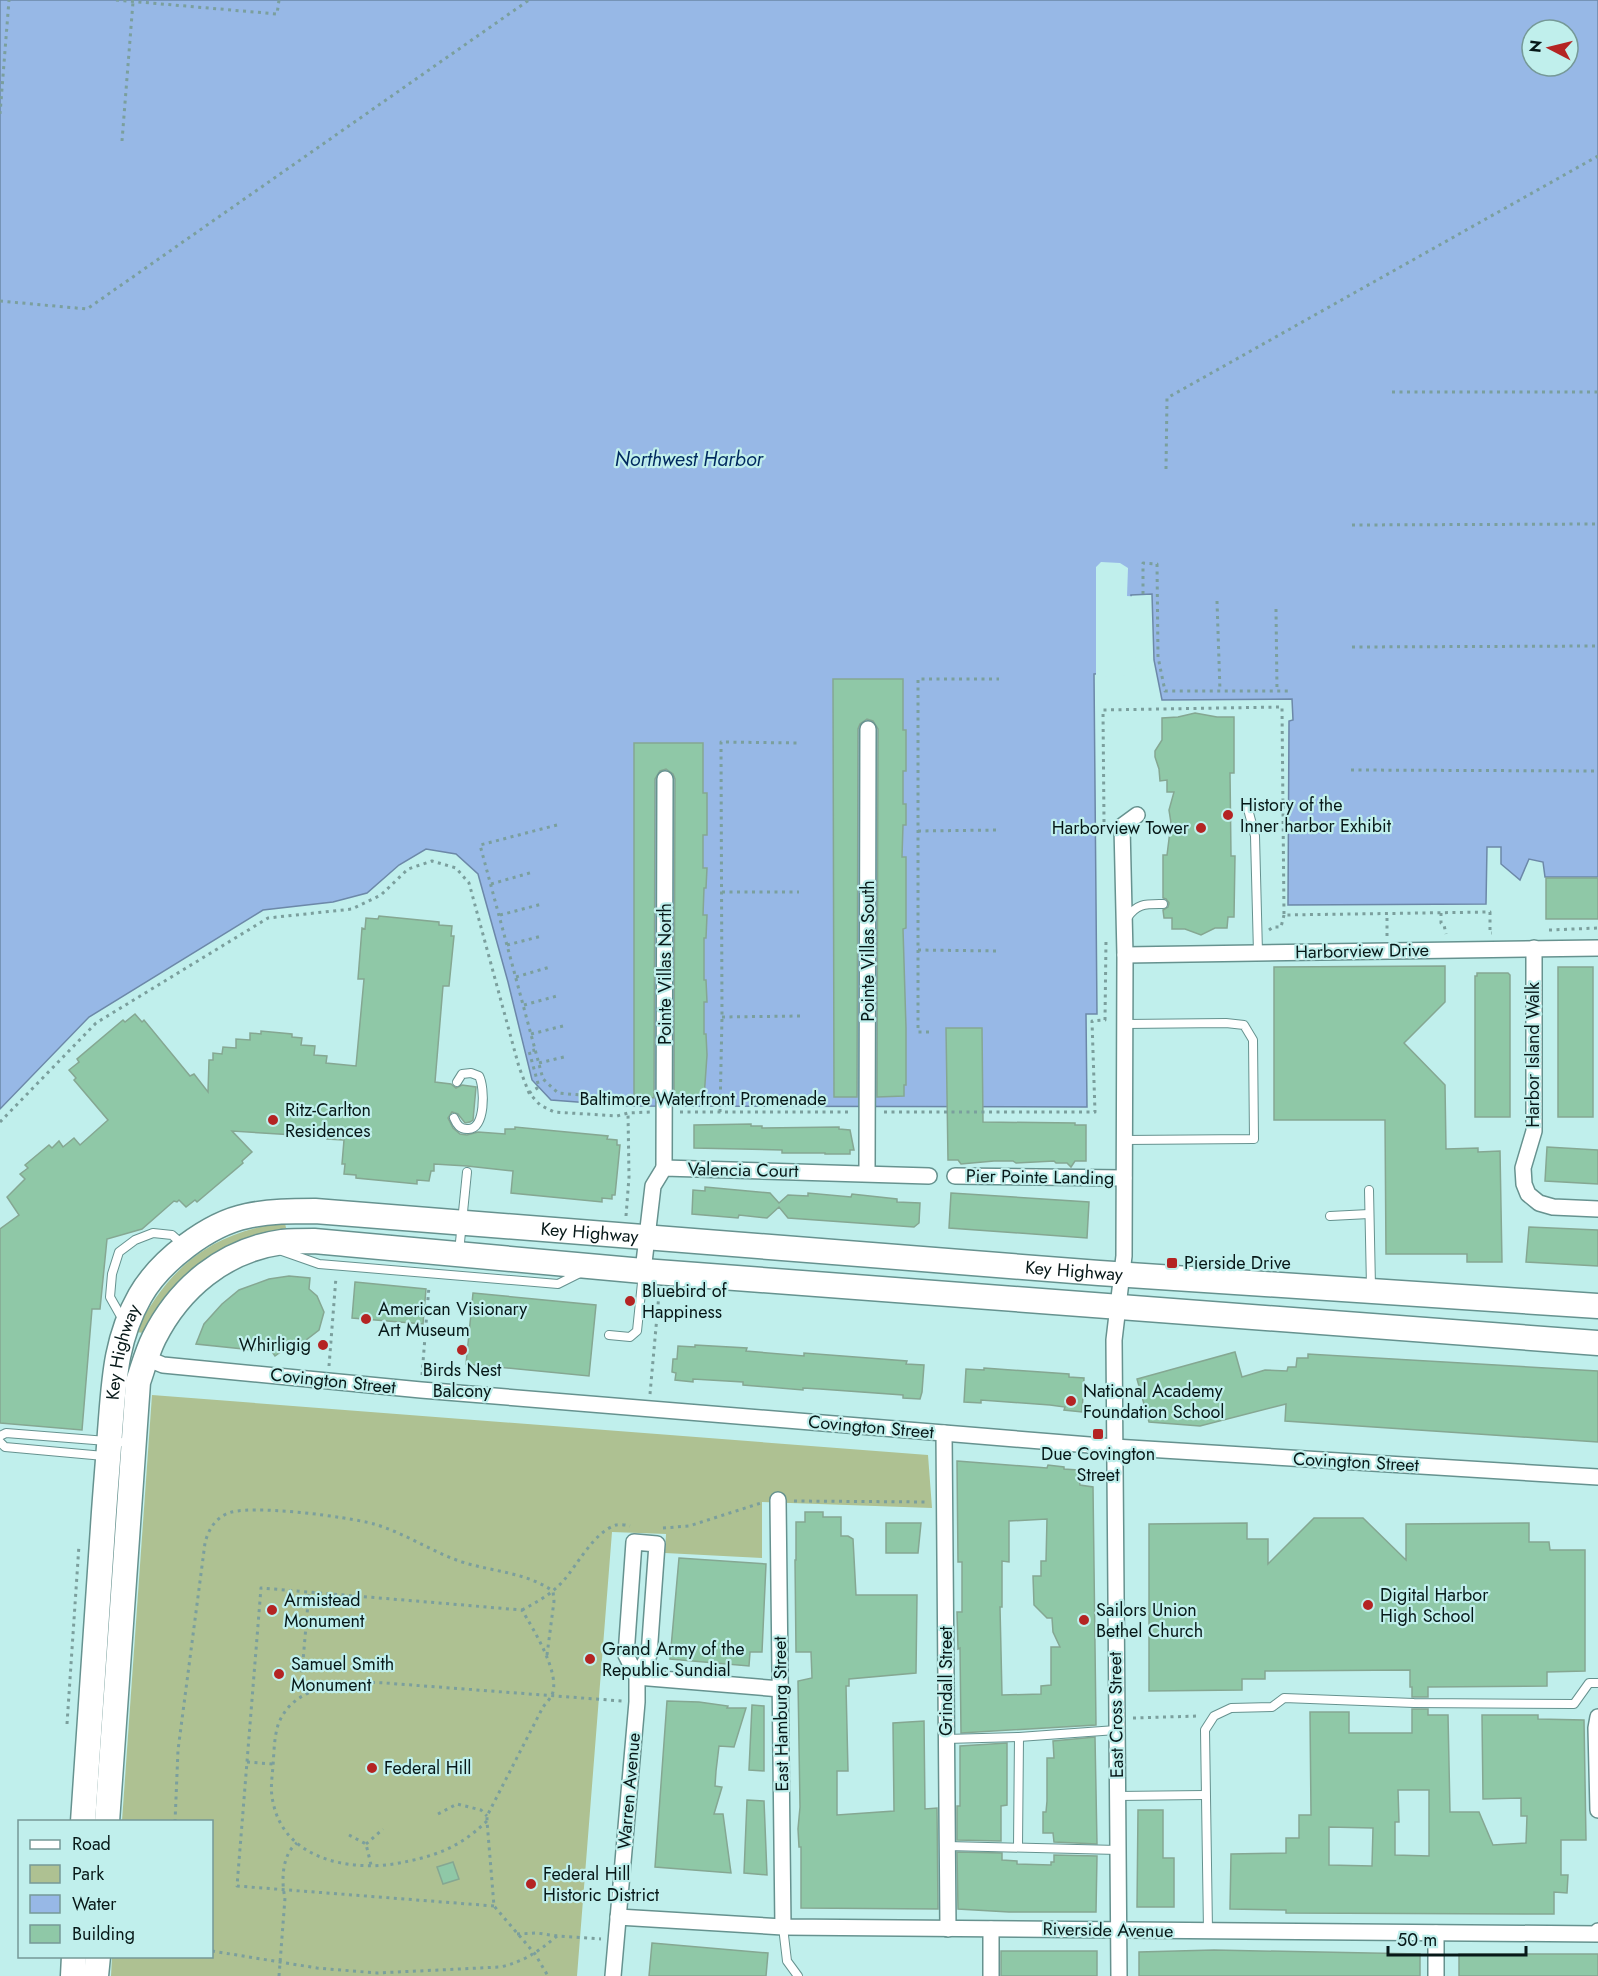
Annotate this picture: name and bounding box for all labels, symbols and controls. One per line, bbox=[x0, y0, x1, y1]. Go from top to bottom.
north arrow bbox=[1520, 18, 1580, 78]
text: N bbox=[1523, 39, 1548, 54]
water label: Northwest Harbor bbox=[615, 445, 765, 474]
place label: History of the Inner harbor Exhibit bbox=[1240, 792, 1392, 839]
marker: History of the Inner harbor Exhibit bbox=[1221, 808, 1235, 822]
place label: Harborview Tower bbox=[1052, 815, 1190, 841]
marker: Harborview Tower bbox=[1194, 821, 1208, 835]
street label: Pointe Villas South bbox=[855, 880, 881, 1022]
street label: Pointe Villas North bbox=[652, 903, 678, 1045]
street label: Harborview Drive bbox=[1295, 937, 1429, 965]
street label: Harbor Island Walk bbox=[1520, 982, 1546, 1128]
street label: Baltimore Waterfront Promenade bbox=[580, 1086, 826, 1112]
place label: Ritz-Carlton Residences bbox=[285, 1097, 371, 1144]
marker: Ritz-Carlton Residences bbox=[266, 1113, 280, 1127]
street label: Valencia Court bbox=[687, 1156, 799, 1184]
street label: Pier Pointe Landing bbox=[966, 1163, 1114, 1191]
street label: Key Highway bbox=[540, 1216, 639, 1250]
place label: Pierside Drive bbox=[1184, 1250, 1291, 1276]
street label: Key Highway bbox=[1024, 1254, 1124, 1288]
marker: Pierside Drive bbox=[1165, 1256, 1179, 1270]
place label: Bluebird of Happiness bbox=[642, 1278, 728, 1325]
marker: Bluebird of Happiness bbox=[623, 1294, 637, 1308]
place label: American Visionary Art Museum bbox=[378, 1296, 527, 1343]
street label: Key Highway bbox=[100, 1300, 147, 1401]
marker: American Visionary Art Museum bbox=[359, 1312, 373, 1326]
place label: Whirligig bbox=[239, 1332, 311, 1358]
marker: Whirligig bbox=[316, 1338, 330, 1352]
marker: Birds Nest Balcony bbox=[455, 1343, 469, 1357]
place label: Birds Nest Balcony bbox=[423, 1357, 502, 1404]
street label: Covington Street bbox=[269, 1361, 398, 1401]
place label: National Academy Foundation School bbox=[1083, 1378, 1225, 1425]
marker: National Academy Foundation School bbox=[1064, 1394, 1078, 1408]
street label: Covington Street bbox=[807, 1409, 936, 1446]
marker: Due Covington Street bbox=[1091, 1427, 1105, 1441]
place label: Due Covington Street bbox=[1041, 1441, 1155, 1488]
street label: Covington Street bbox=[1292, 1446, 1420, 1478]
place label: Digital Harbor High School bbox=[1380, 1582, 1489, 1629]
place label: Armistead Monument bbox=[284, 1587, 365, 1634]
place label: Sailors Union Bethel Church bbox=[1096, 1597, 1203, 1644]
marker: Digital Harbor High School bbox=[1361, 1598, 1375, 1612]
marker: Armistead Monument bbox=[265, 1603, 279, 1617]
marker: Sailors Union Bethel Church bbox=[1077, 1613, 1091, 1627]
street label: Grindall Street bbox=[933, 1625, 959, 1736]
street label: East Hamburg Street bbox=[767, 1635, 795, 1792]
place label: Grand Army of the Republic Sundial bbox=[602, 1636, 745, 1683]
place label: Samuel Smith Monument bbox=[291, 1651, 394, 1698]
street label: East Cross Street bbox=[1102, 1651, 1130, 1778]
marker: Grand Army of the Republic Sundial bbox=[583, 1652, 597, 1666]
marker: Samuel Smith Monument bbox=[272, 1667, 286, 1681]
street label: Warren Avenue bbox=[611, 1732, 647, 1850]
place label: Federal Hill bbox=[384, 1755, 471, 1781]
marker: Federal Hill bbox=[365, 1761, 379, 1775]
legend bbox=[18, 1820, 213, 1958]
text: Road bbox=[72, 1831, 111, 1857]
text: Park bbox=[72, 1861, 104, 1887]
place label: Federal Hill Historic District bbox=[543, 1861, 660, 1908]
marker: Federal Hill Historic District bbox=[524, 1877, 538, 1891]
text: Water bbox=[72, 1891, 117, 1917]
street label: Riverside Avenue bbox=[1042, 1916, 1174, 1944]
scale bar bbox=[1388, 1919, 1526, 1957]
text: Building bbox=[72, 1921, 135, 1947]
text: 50 m bbox=[1397, 1927, 1437, 1953]

